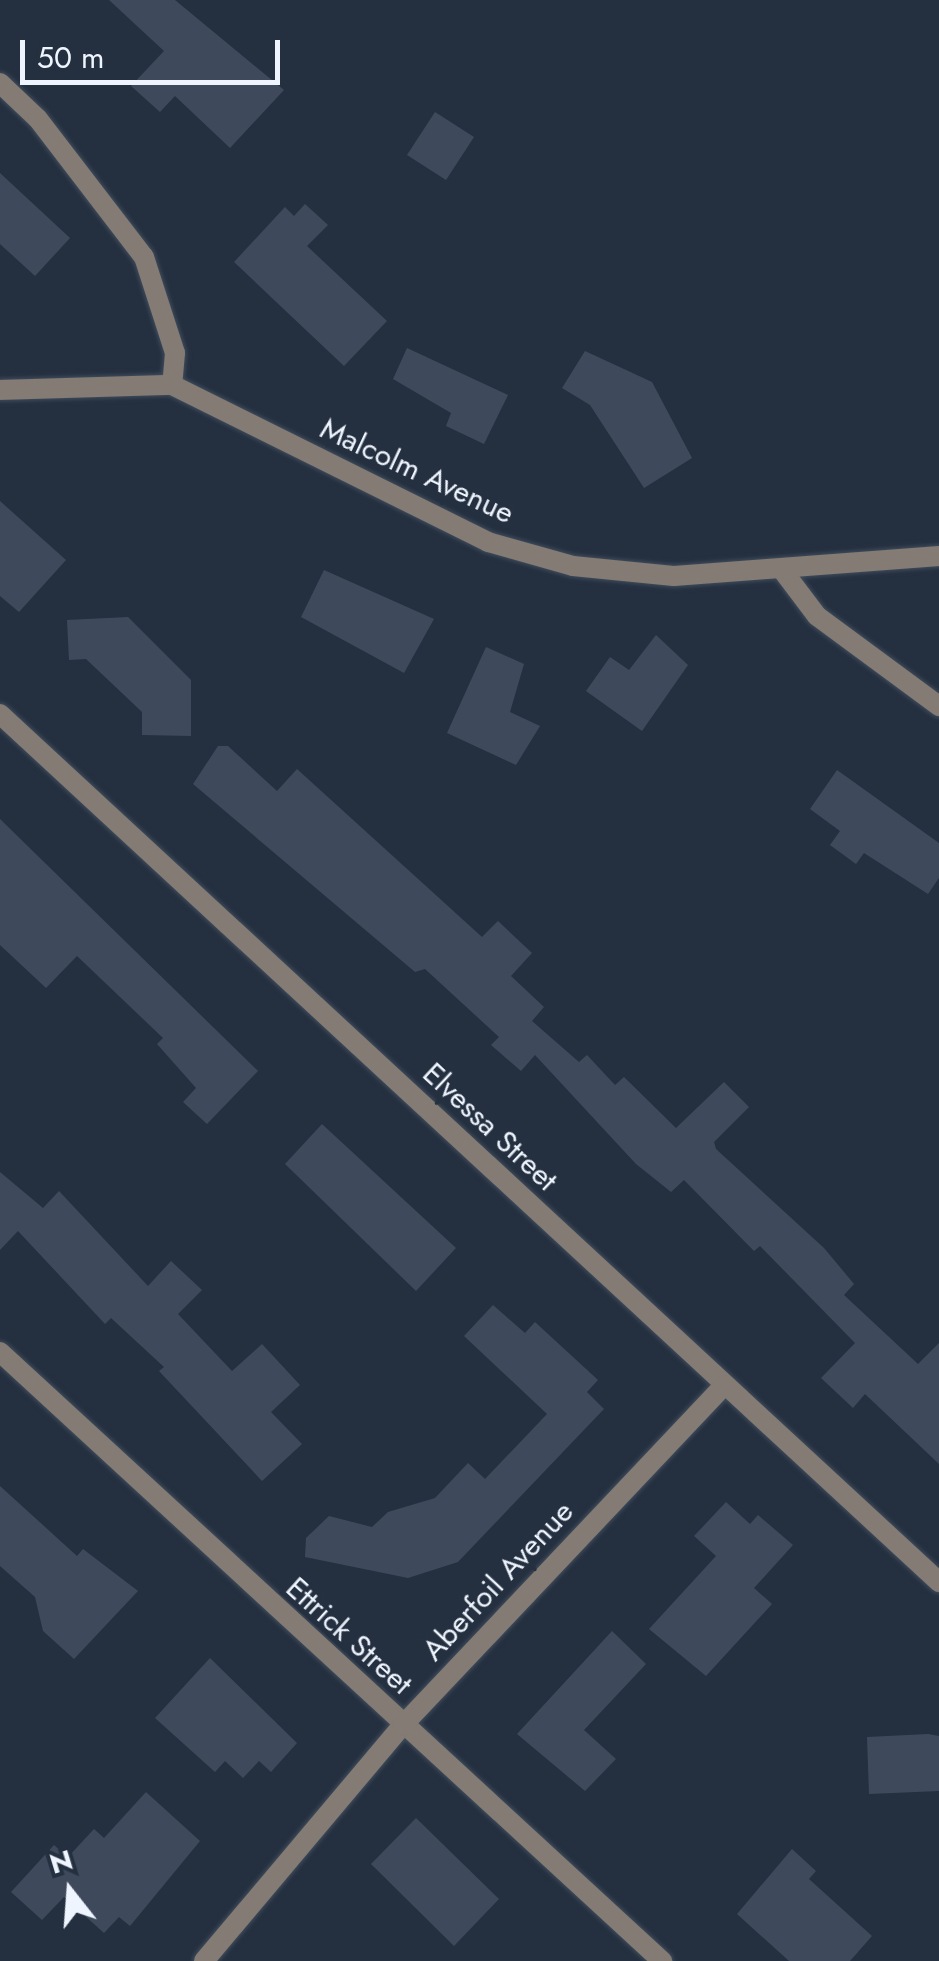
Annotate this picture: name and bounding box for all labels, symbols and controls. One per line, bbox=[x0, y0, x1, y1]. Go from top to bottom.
scale bar bbox=[25, 20, 285, 82]
text: 50 m bbox=[37, 36, 104, 79]
street label: Malcolm Avenue bbox=[315, 411, 519, 531]
street label: Elvessa Street bbox=[415, 1056, 565, 1198]
street label: Aberfoil Avenue bbox=[415, 1494, 581, 1668]
street label: Ettrick Street bbox=[279, 1570, 419, 1702]
text: N bbox=[44, 1839, 78, 1885]
north arrow bbox=[20, 1841, 120, 1941]

